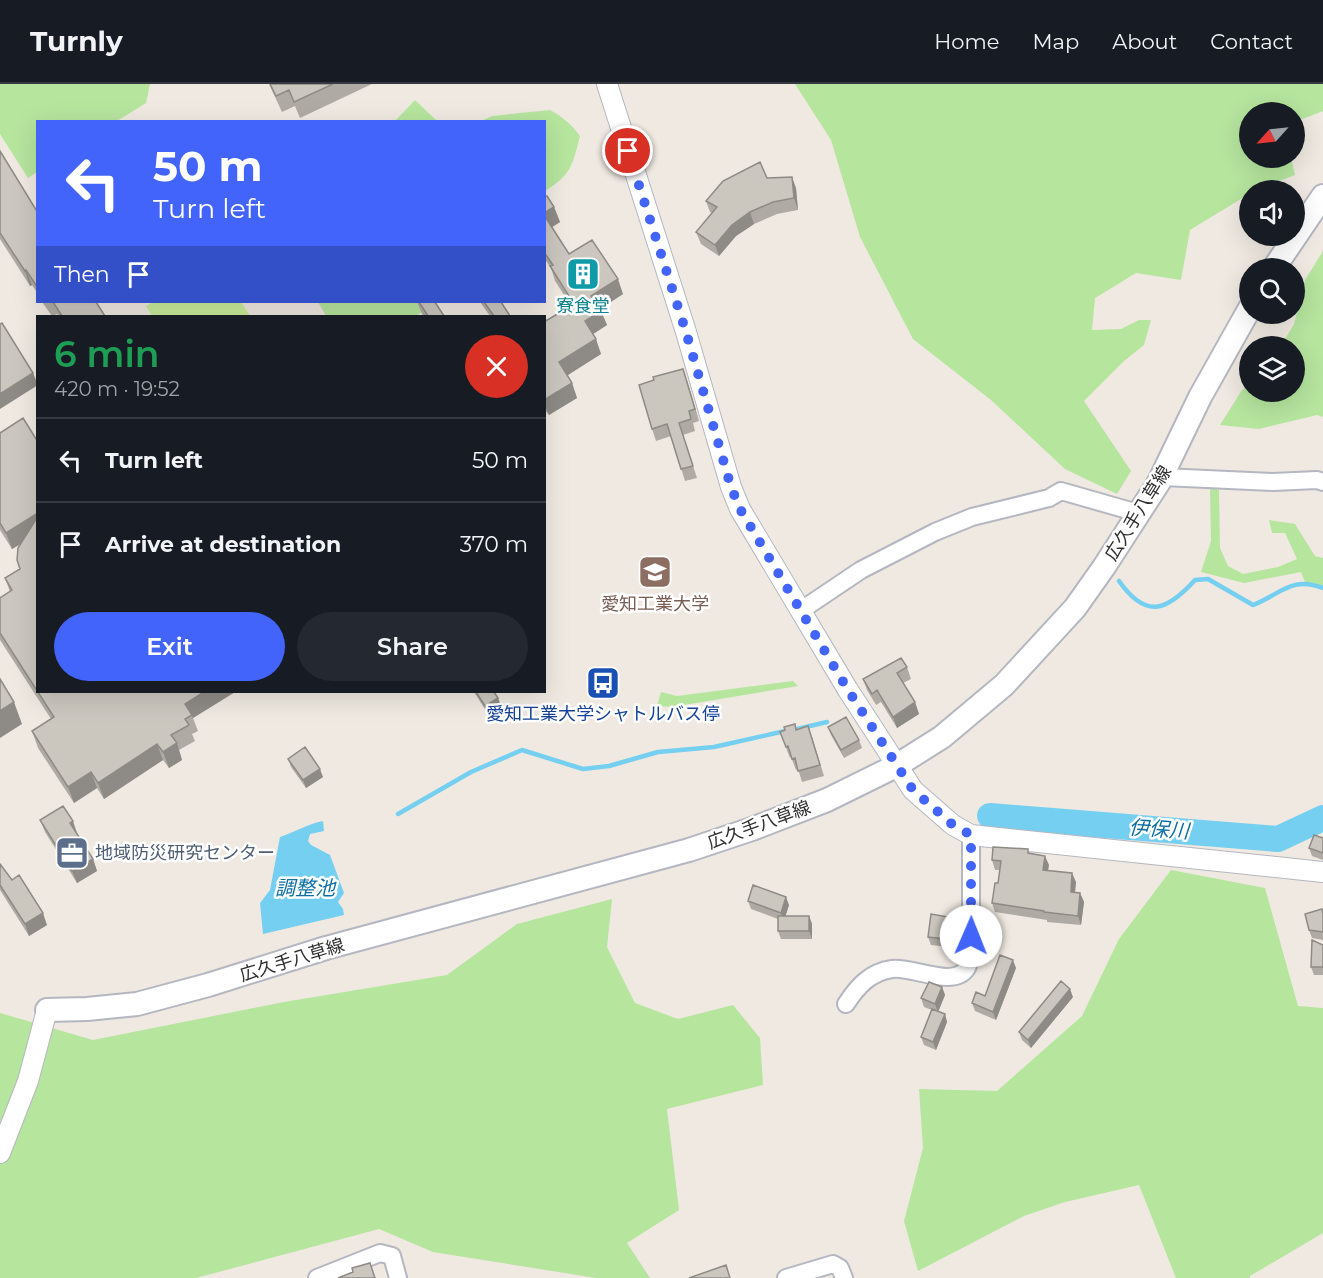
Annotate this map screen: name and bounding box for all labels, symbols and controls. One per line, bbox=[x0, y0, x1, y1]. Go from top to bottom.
text: Turnly bbox=[30, 24, 123, 58]
text: Home bbox=[934, 29, 999, 54]
text: Map bbox=[1032, 29, 1079, 54]
text: About bbox=[1112, 29, 1177, 54]
text: Contact bbox=[1210, 29, 1293, 54]
north arrow bbox=[1239, 102, 1305, 168]
map controls bbox=[1239, 102, 1305, 402]
pin bbox=[602, 125, 653, 176]
icon: arrive bbox=[611, 134, 644, 167]
text: 50 m bbox=[153, 140, 262, 192]
icon: left bbox=[54, 144, 132, 222]
button: sound bbox=[1239, 180, 1305, 246]
text: Turn left bbox=[153, 192, 266, 225]
building icon: 寮食堂 bbox=[565, 256, 601, 292]
icon: arrive bbox=[122, 258, 155, 291]
button: search bbox=[1239, 258, 1305, 324]
text: Then bbox=[54, 261, 110, 288]
place label: 寮食堂 bbox=[556, 295, 610, 317]
text: 6 min bbox=[54, 332, 159, 376]
button: close bbox=[465, 335, 528, 398]
button: layers bbox=[1239, 336, 1305, 402]
text: 420 m · 19:52 bbox=[54, 377, 180, 401]
icon: left bbox=[54, 444, 87, 477]
text: Turn left bbox=[105, 447, 203, 474]
text: 50 m bbox=[472, 447, 528, 474]
street label: 広久手八草線 bbox=[1100, 461, 1176, 565]
icon: arrive bbox=[54, 528, 87, 561]
text: Arrive at destination bbox=[105, 531, 341, 558]
text: 370 m bbox=[460, 531, 528, 558]
school or university icon: 愛知工業大学 bbox=[637, 554, 673, 590]
place label: 愛知工業大学 bbox=[601, 593, 709, 615]
button: Exit bbox=[54, 612, 285, 681]
button: Share bbox=[297, 612, 528, 681]
bus stop icon: 愛知工業大学シャトルバス停 bbox=[585, 665, 621, 701]
place label: 愛知工業大学シャトルバス停 bbox=[486, 703, 720, 725]
street label: 広久手八草線 bbox=[704, 796, 814, 854]
water label: 伊保川 bbox=[1128, 815, 1192, 843]
office icon: 地域防災研究センター bbox=[54, 835, 90, 871]
place label: 地域防災研究センター bbox=[95, 842, 275, 864]
water label: 調整池 bbox=[275, 876, 337, 900]
position arrow bbox=[939, 904, 1003, 968]
street label: 広久手八草線 bbox=[237, 934, 347, 986]

